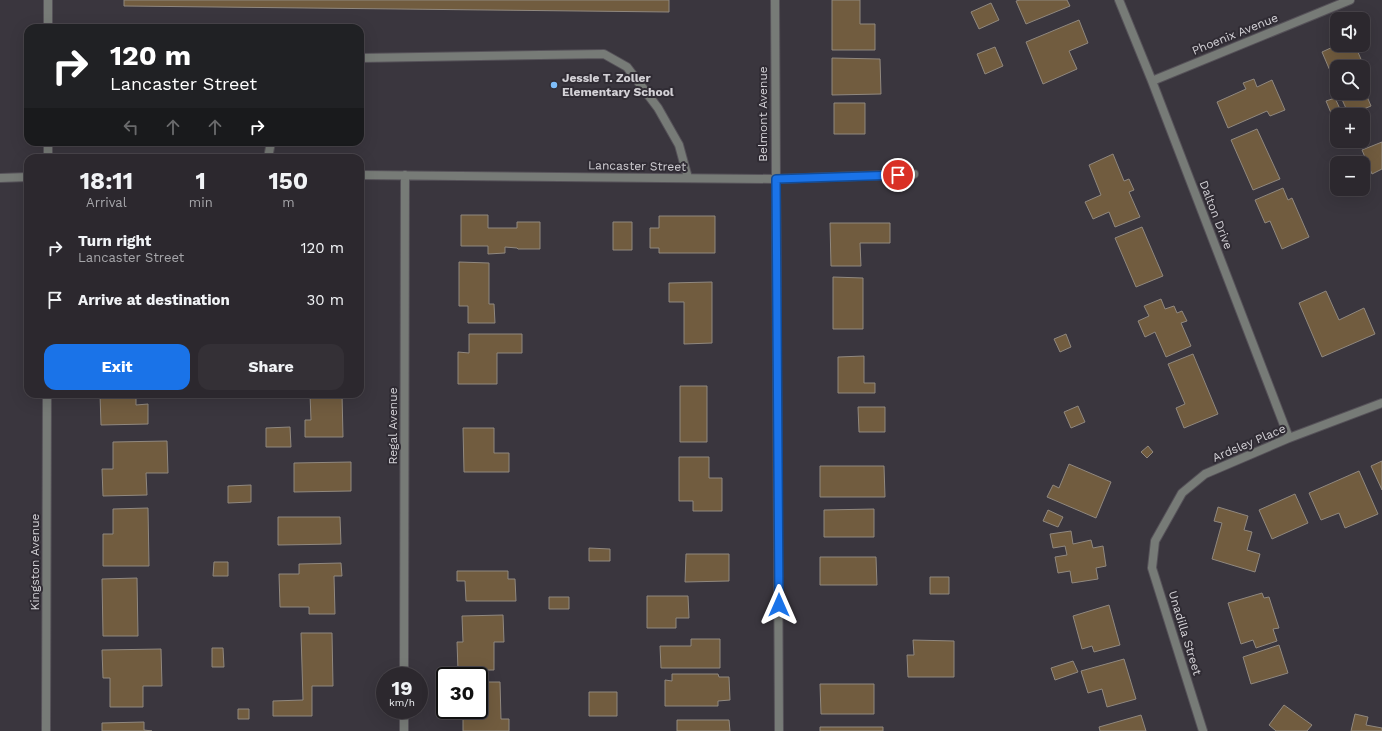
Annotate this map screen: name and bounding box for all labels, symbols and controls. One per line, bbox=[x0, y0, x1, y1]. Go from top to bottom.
street label: Phoenix Avenue bbox=[1190, 10, 1280, 58]
map controls bbox=[1330, 12, 1370, 196]
button: sound bbox=[1330, 12, 1370, 52]
text: 120 m bbox=[110, 39, 191, 72]
icon: right bbox=[44, 40, 96, 92]
button: search bbox=[1330, 60, 1370, 100]
street label: Belmont Avenue bbox=[756, 66, 770, 162]
place label: Jessie T. Zoller Elementary School bbox=[562, 71, 674, 99]
text: Lancaster Street bbox=[110, 73, 257, 94]
marker: Jessie T. Zoller Elementary School bbox=[549, 80, 559, 90]
button: + bbox=[1330, 108, 1370, 148]
icon: left bbox=[120, 116, 142, 138]
icon: ahead bbox=[162, 116, 184, 138]
icon: ahead bbox=[204, 116, 226, 138]
icon: right bbox=[246, 116, 268, 138]
button: − bbox=[1330, 156, 1370, 196]
street label: Lancaster Street bbox=[588, 158, 686, 174]
pin bbox=[881, 158, 915, 192]
icon: arrive bbox=[887, 164, 909, 186]
text: 18:11 bbox=[80, 167, 133, 195]
text: 1 bbox=[196, 167, 206, 195]
text: 150 bbox=[268, 167, 308, 195]
street label: Dalton Drive bbox=[1196, 179, 1236, 251]
text: Arrival bbox=[86, 195, 127, 210]
text: min bbox=[189, 195, 213, 210]
text: m bbox=[282, 195, 295, 210]
text: Turn right bbox=[78, 232, 151, 250]
icon: right bbox=[44, 237, 66, 259]
text: 120 m bbox=[301, 239, 344, 257]
text: Lancaster Street bbox=[78, 250, 184, 265]
icon: arrive bbox=[44, 289, 66, 311]
text: Arrive at destination bbox=[78, 291, 230, 309]
text: 30 m bbox=[307, 291, 344, 309]
button: Exit bbox=[44, 344, 190, 390]
button: Share bbox=[198, 344, 344, 390]
street label: Regal Avenue bbox=[386, 387, 400, 465]
street label: Ardsley Place bbox=[1210, 421, 1288, 465]
street label: Kingston Avenue bbox=[28, 513, 42, 610]
position arrow bbox=[758, 584, 800, 626]
street label: Unadilla Street bbox=[1166, 589, 1204, 677]
speed limit sign: 30 bbox=[436, 667, 488, 719]
text: 19 bbox=[392, 676, 412, 700]
text: km/h bbox=[389, 697, 415, 708]

